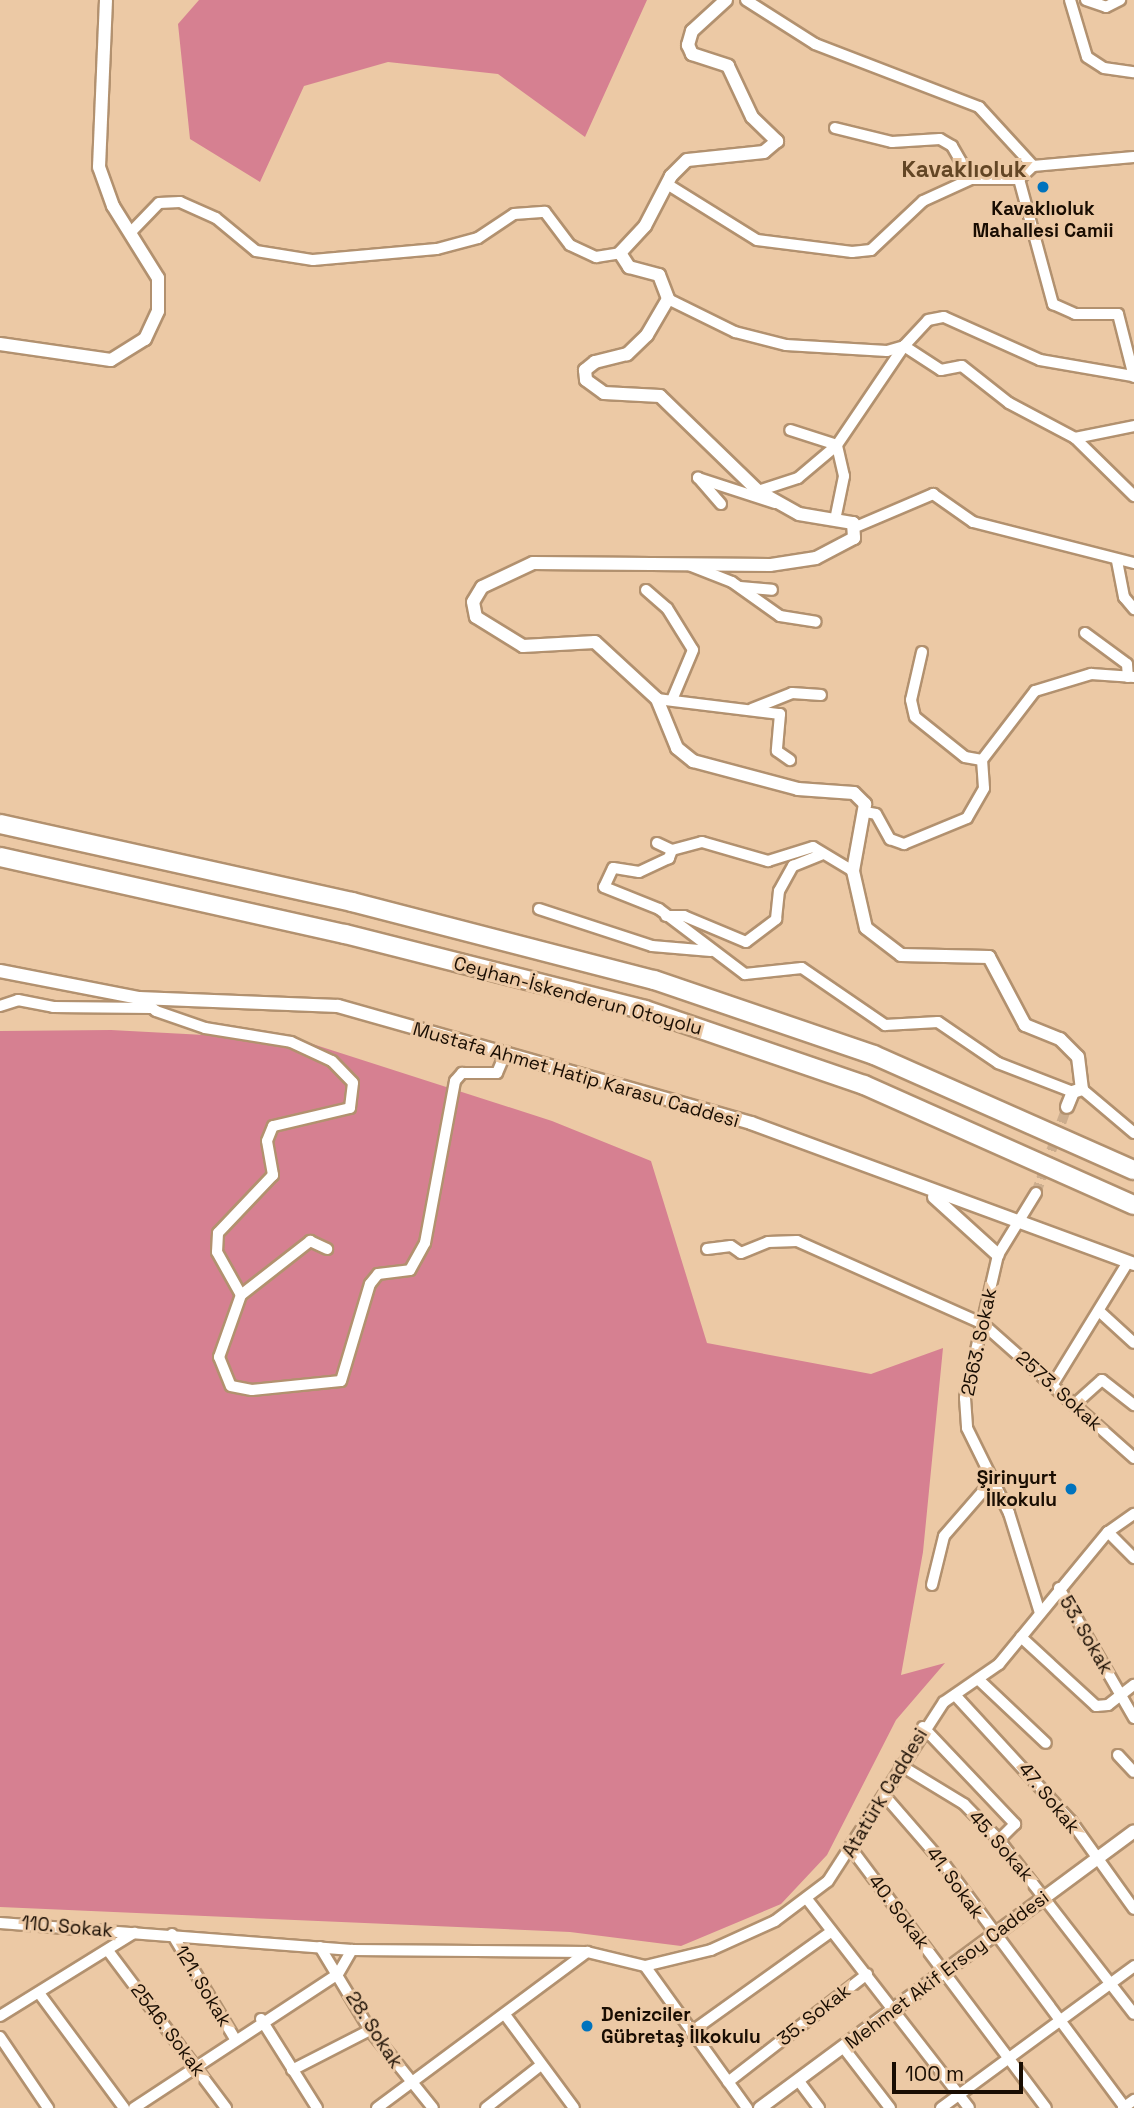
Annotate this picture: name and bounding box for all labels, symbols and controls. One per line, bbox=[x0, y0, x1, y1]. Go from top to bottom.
district label: Kavaklıoluk bbox=[901, 155, 1027, 183]
marker: Kavaklıoluk Mahallesi Camii bbox=[1035, 179, 1051, 195]
place label: Kavaklıoluk Mahallesi Camii bbox=[973, 198, 1113, 242]
street label: Ceyhan-İskenderun Otoyolu bbox=[451, 952, 705, 1040]
street label: Mustafa Ahmet Hatip Karasu Caddesi bbox=[410, 1017, 742, 1133]
street label: 2563. Sokak bbox=[956, 1286, 1002, 1398]
street label: 2573. Sokak bbox=[1011, 1346, 1107, 1436]
place label: Şirinyurt İlkokulu bbox=[977, 1467, 1057, 1511]
marker: Şirinyurt İlkokulu bbox=[1063, 1481, 1079, 1497]
street label: 53. Sokak bbox=[1054, 1592, 1118, 1678]
street label: Atatürk Caddesi bbox=[837, 1724, 933, 1862]
street label: 47. Sokak bbox=[1013, 1758, 1085, 1838]
street label: 45. Sokak bbox=[964, 1806, 1038, 1886]
street label: 41. Sokak bbox=[921, 1842, 989, 1924]
street label: 40. Sokak bbox=[863, 1870, 935, 1954]
street label: Mehmet Akif Ersoy Caddesi bbox=[841, 1886, 1053, 2054]
street label: 110. Sokak bbox=[20, 1912, 114, 1942]
street label: 121. Sokak bbox=[170, 1941, 236, 2031]
street label: 2546. Sokak bbox=[126, 1979, 210, 2081]
street label: 35. Sokak bbox=[773, 1979, 855, 2051]
street label: 28. Sokak bbox=[341, 1987, 407, 2073]
place label: Denizciler Gübretaş İlkokulu bbox=[601, 2004, 761, 2048]
marker: Denizciler Gübretaş İlkokulu bbox=[579, 2018, 595, 2034]
scale bar bbox=[896, 2048, 1027, 2092]
text: 100 m bbox=[905, 2060, 964, 2087]

